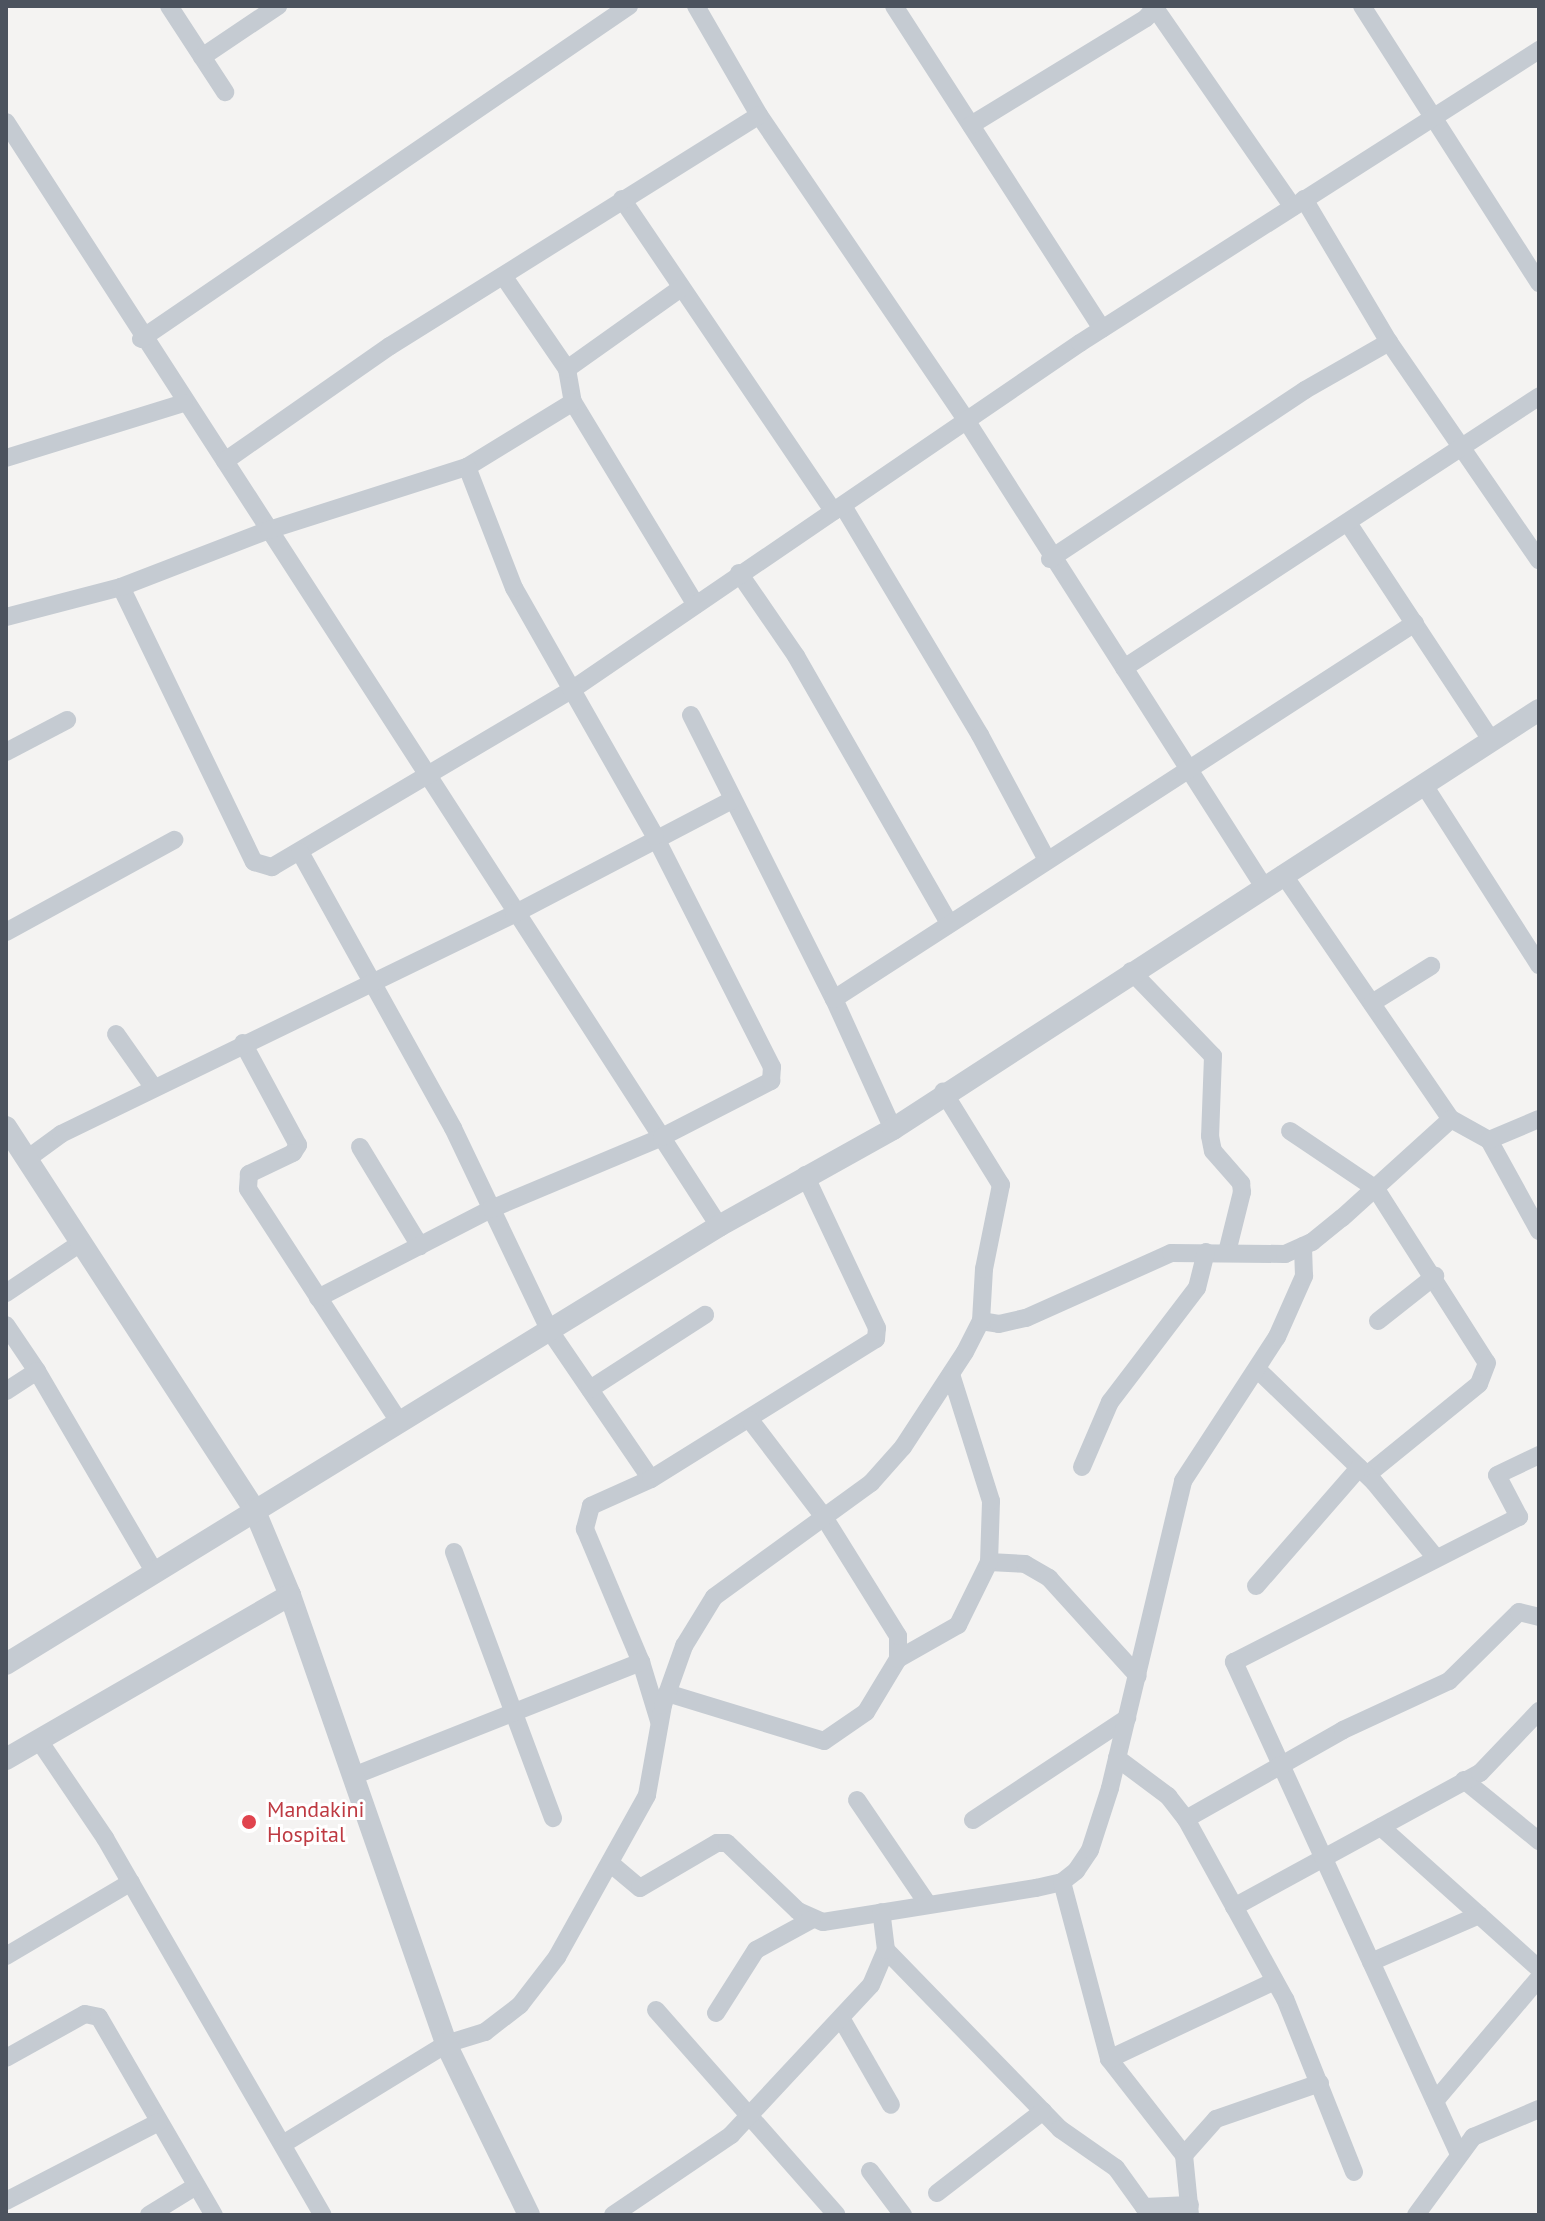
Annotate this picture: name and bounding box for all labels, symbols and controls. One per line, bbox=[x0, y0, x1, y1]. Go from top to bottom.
place label: Mandakini Hospital bbox=[267, 1796, 364, 1848]
marker: Mandakini Hospital bbox=[238, 1811, 260, 1833]

